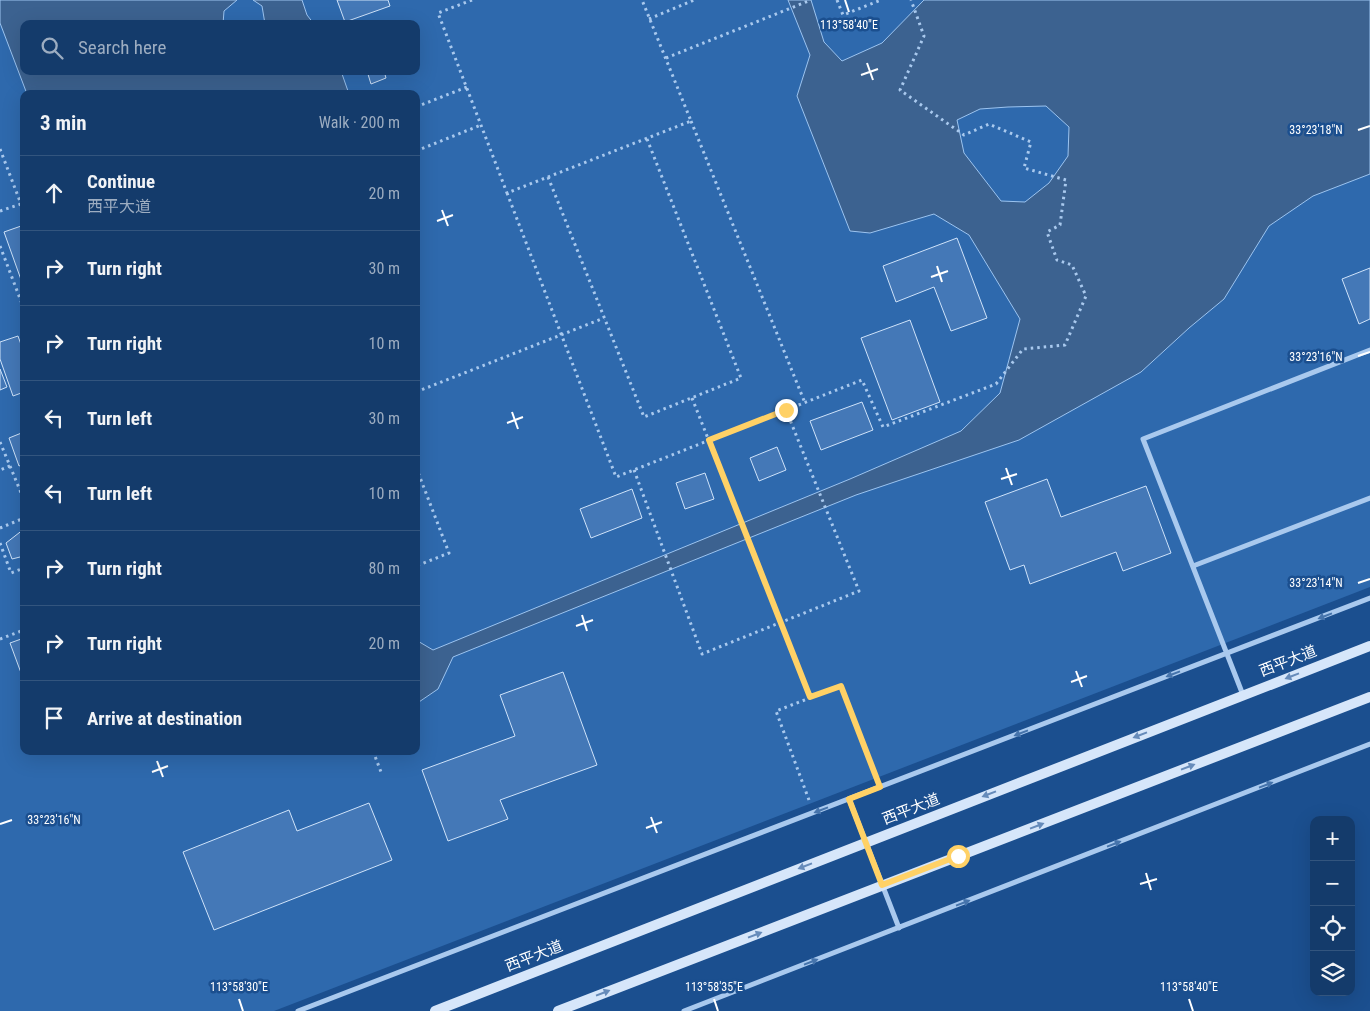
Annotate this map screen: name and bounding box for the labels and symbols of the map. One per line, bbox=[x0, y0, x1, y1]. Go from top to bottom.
text: 113°58'40"E bbox=[820, 18, 878, 32]
text: 33°23'18"N bbox=[1289, 123, 1343, 137]
text: 33°23'16"N bbox=[1289, 350, 1343, 364]
route end bbox=[775, 399, 798, 422]
text: 33°23'14"N bbox=[1289, 576, 1343, 590]
one-way arrow bbox=[1317, 613, 1332, 620]
street label: 西平大道 bbox=[1257, 642, 1319, 680]
one-way arrow bbox=[1165, 670, 1180, 678]
one-way arrow bbox=[1284, 672, 1299, 680]
one-way arrow bbox=[1014, 729, 1028, 737]
one-way arrow bbox=[1133, 732, 1148, 739]
one-way arrow bbox=[1181, 763, 1196, 771]
one-way arrow bbox=[1258, 781, 1273, 788]
street label: 西平大道 bbox=[880, 790, 942, 828]
one-way arrow bbox=[981, 790, 996, 798]
one-way arrow bbox=[813, 806, 828, 814]
text: 33°23'16"N bbox=[27, 813, 81, 827]
one-way arrow bbox=[1029, 821, 1044, 829]
one-way arrow bbox=[1107, 840, 1122, 848]
route start bbox=[947, 845, 970, 868]
one-way arrow bbox=[797, 862, 812, 870]
one-way arrow bbox=[956, 898, 970, 906]
one-way arrow bbox=[747, 931, 762, 938]
street label: 西平大道 bbox=[503, 937, 565, 975]
one-way arrow bbox=[804, 957, 818, 965]
text: 113°58'30"E bbox=[210, 980, 268, 994]
text: 113°58'35"E bbox=[685, 980, 743, 994]
text: 113°58'40"E bbox=[1160, 980, 1218, 994]
one-way arrow bbox=[596, 989, 610, 997]

